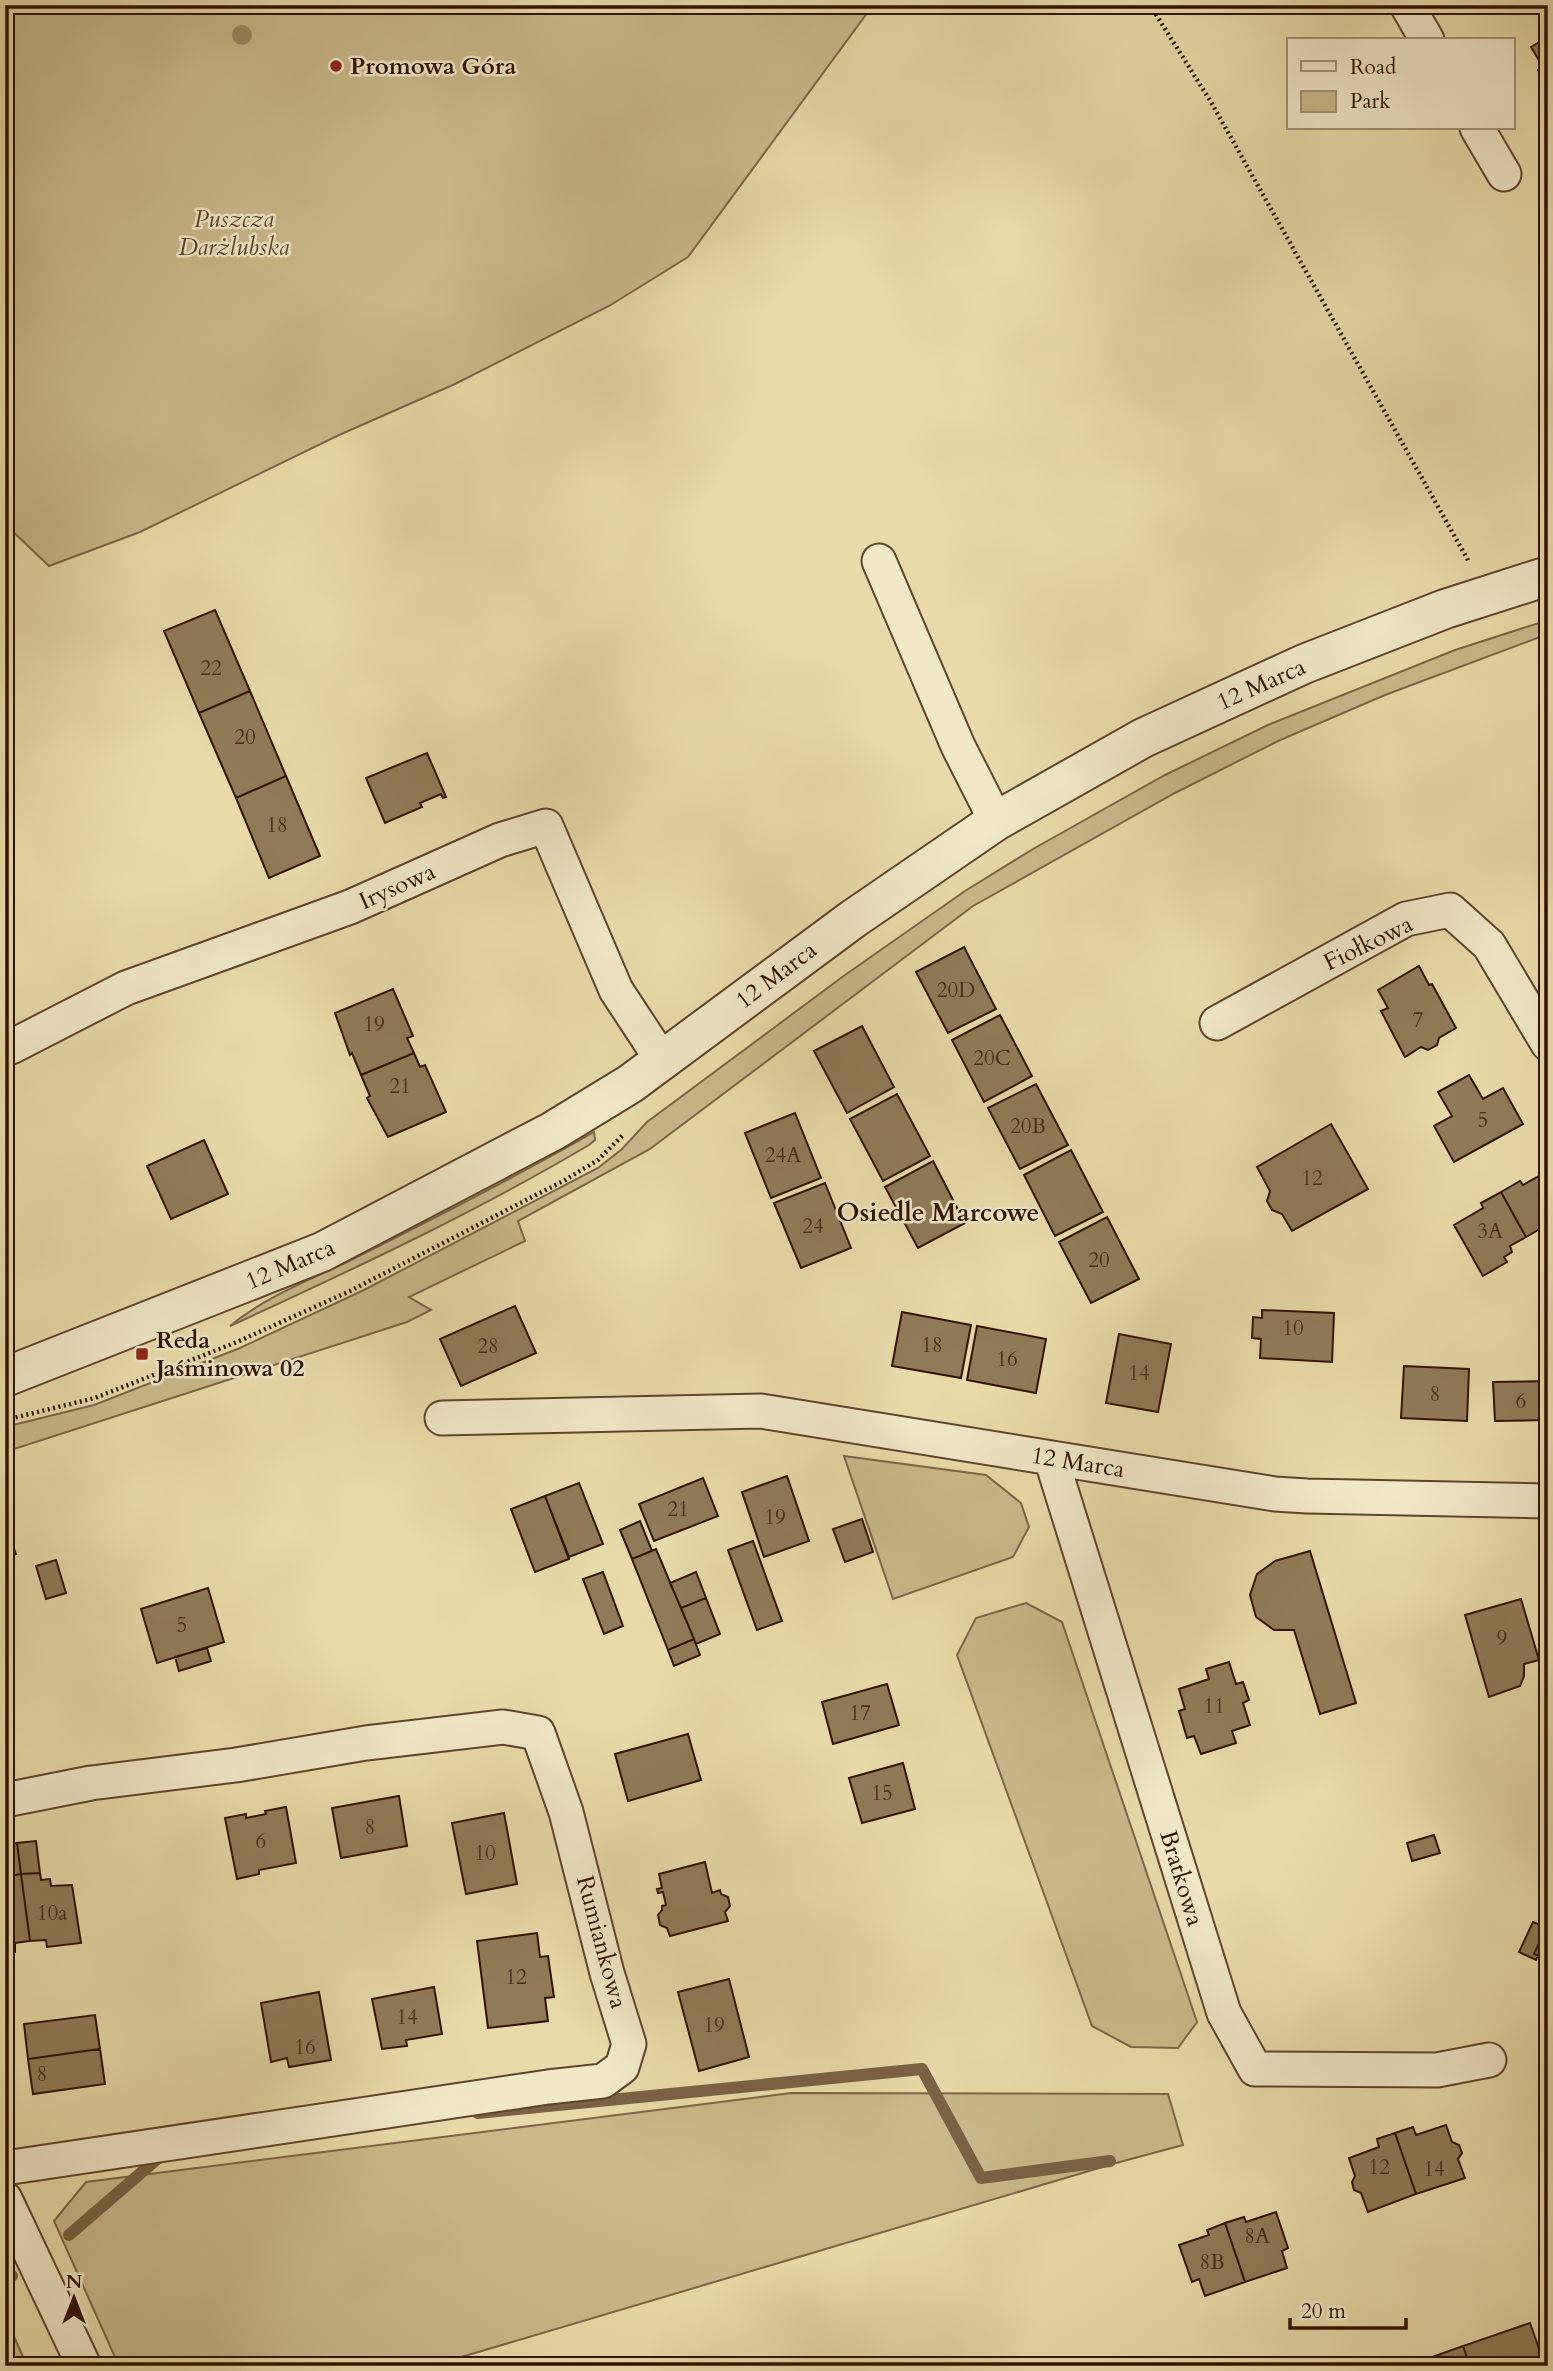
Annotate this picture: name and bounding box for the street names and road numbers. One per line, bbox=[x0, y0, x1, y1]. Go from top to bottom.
street label: 12 Marca bbox=[1212, 650, 1311, 719]
street label: Irysowa bbox=[354, 855, 441, 918]
street label: Fiołkowa bbox=[1318, 907, 1419, 979]
street label: 12 Marca bbox=[729, 934, 824, 1017]
street label: 12 Marca bbox=[240, 1231, 341, 1298]
street label: 12 Marca bbox=[1029, 1439, 1128, 1486]
street label: Bratkowa bbox=[1151, 1826, 1212, 1931]
street label: Rumiankowa bbox=[568, 1872, 635, 2013]

